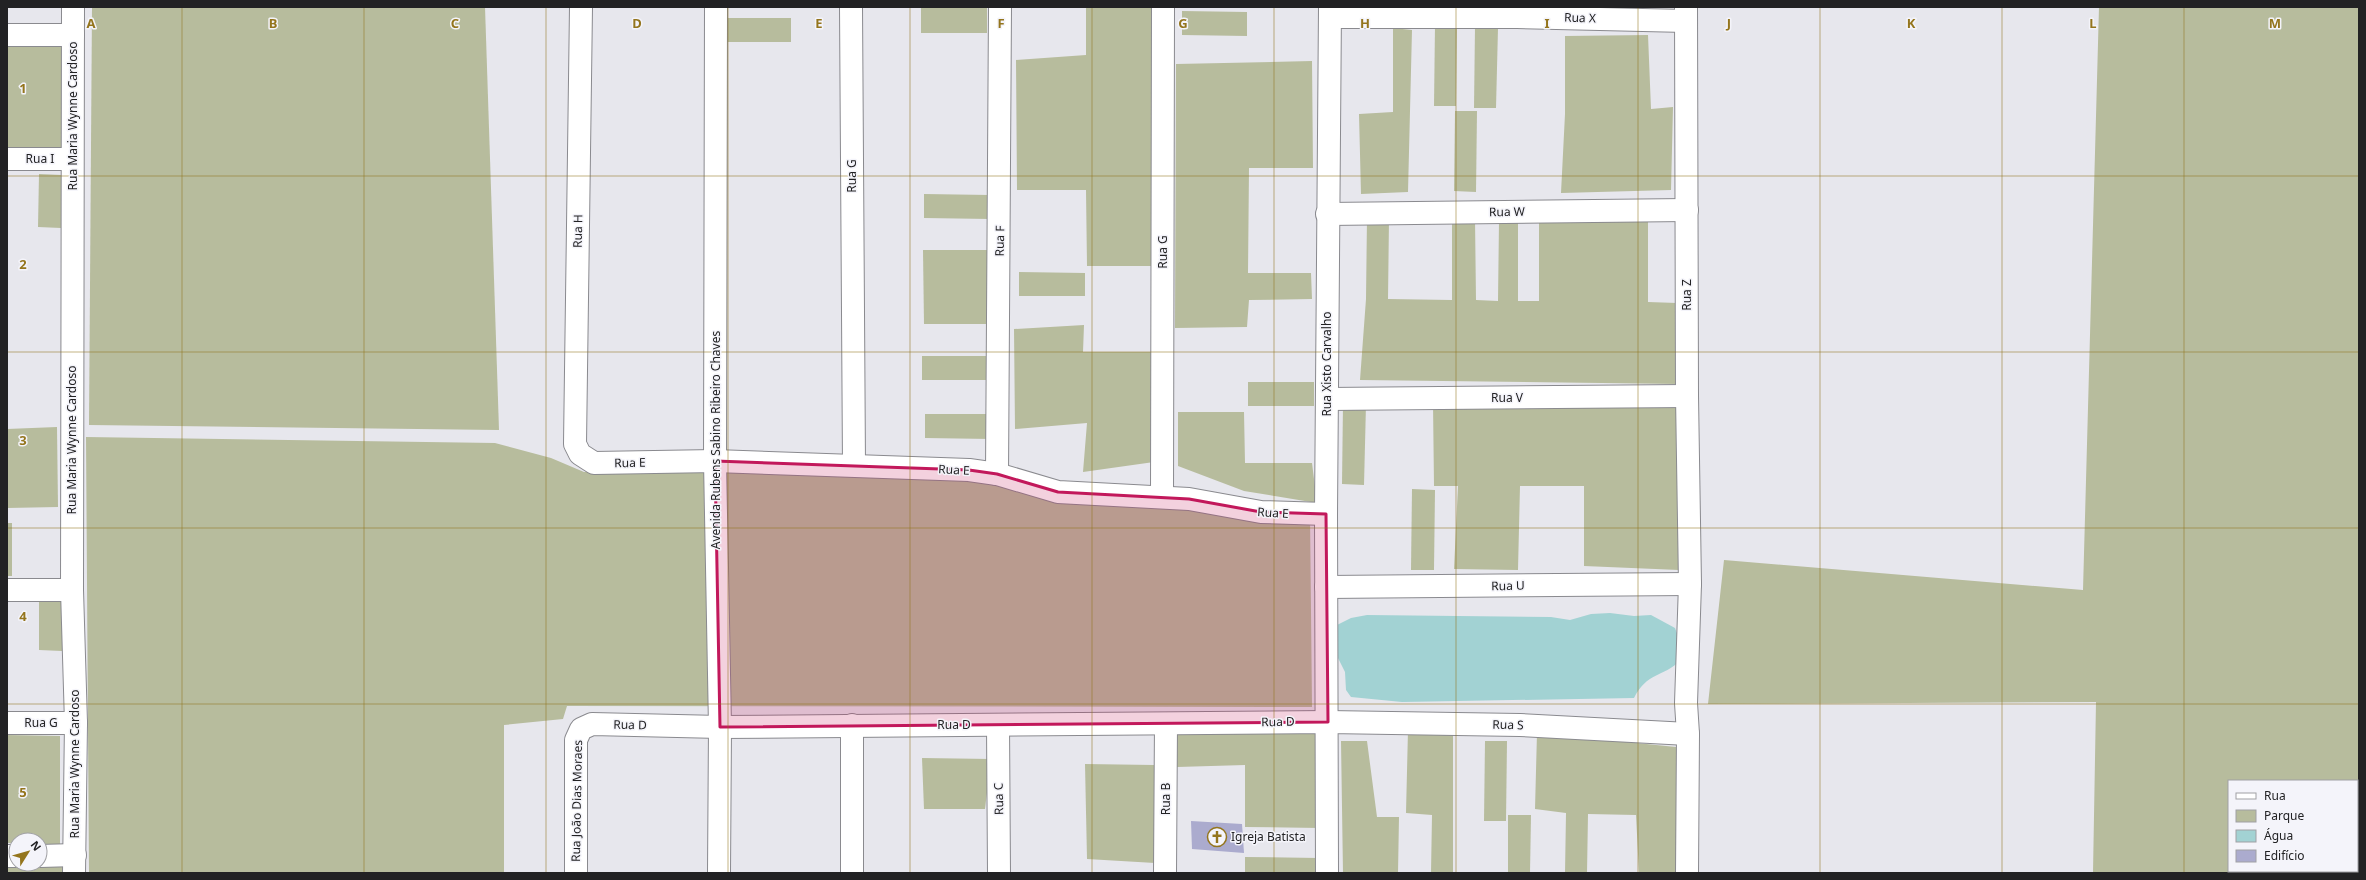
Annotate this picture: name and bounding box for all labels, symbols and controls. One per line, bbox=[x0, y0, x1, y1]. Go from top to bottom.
street label: Rua X bbox=[1564, 8, 1596, 27]
text: A bbox=[87, 14, 96, 32]
text: B bbox=[269, 14, 277, 32]
text: C bbox=[451, 14, 459, 32]
text: D bbox=[632, 14, 642, 32]
text: E bbox=[815, 14, 823, 32]
text: F bbox=[997, 14, 1005, 32]
text: G bbox=[1178, 14, 1188, 32]
text: H bbox=[1360, 14, 1370, 32]
text: I bbox=[1544, 14, 1550, 32]
text: J bbox=[1726, 14, 1731, 32]
text: K bbox=[1907, 14, 1916, 32]
text: L bbox=[2089, 14, 2097, 32]
text: M bbox=[2269, 14, 2281, 32]
street label: Rua Maria Wynne Cardoso bbox=[64, 42, 81, 190]
text: 1 bbox=[19, 79, 27, 97]
street label: Rua I bbox=[26, 150, 54, 167]
street label: Rua G bbox=[843, 159, 860, 193]
street label: Rua W bbox=[1489, 203, 1525, 220]
street label: Rua H bbox=[569, 214, 586, 248]
street label: Rua F bbox=[991, 225, 1008, 257]
street label: Rua G bbox=[1154, 235, 1171, 269]
text: 2 bbox=[19, 255, 27, 273]
street label: Rua Z bbox=[1678, 279, 1695, 311]
street label: Rua Xisto Carvalho bbox=[1318, 311, 1335, 417]
street label: Avenida Rubens Sabino Ribeiro Chaves bbox=[707, 331, 724, 549]
street label: Rua Maria Wynne Cardoso bbox=[63, 366, 80, 514]
street label: Rua V bbox=[1491, 389, 1524, 406]
text: 3 bbox=[19, 431, 27, 449]
street label: Rua E bbox=[614, 454, 646, 471]
street label: Rua E bbox=[938, 460, 970, 479]
street label: Rua E bbox=[1257, 503, 1289, 522]
street label: Rua U bbox=[1491, 577, 1525, 594]
text: 4 bbox=[19, 607, 27, 625]
street label: Rua Maria Wynne Cardoso bbox=[66, 690, 83, 838]
street label: Rua D bbox=[1261, 713, 1295, 730]
street label: Rua G bbox=[24, 714, 58, 731]
street label: Rua D bbox=[613, 716, 647, 733]
street label: Rua D bbox=[937, 716, 971, 733]
street label: Rua S bbox=[1492, 716, 1524, 733]
street label: Rua João Dias Moraes bbox=[567, 740, 586, 862]
legend bbox=[2228, 780, 2358, 872]
street label: Rua C bbox=[990, 782, 1007, 815]
text: 5 bbox=[19, 783, 27, 801]
street label: Rua B bbox=[1157, 783, 1174, 815]
text: Rua bbox=[2264, 787, 2286, 804]
text: Parque bbox=[2264, 807, 2305, 824]
church icon: Igreja Batista bbox=[1206, 826, 1228, 848]
text: Água bbox=[2264, 827, 2293, 844]
place label: Igreja Batista bbox=[1231, 828, 1306, 845]
north arrow bbox=[8, 832, 48, 872]
text: N bbox=[28, 838, 45, 854]
text: Edifício bbox=[2264, 847, 2305, 864]

